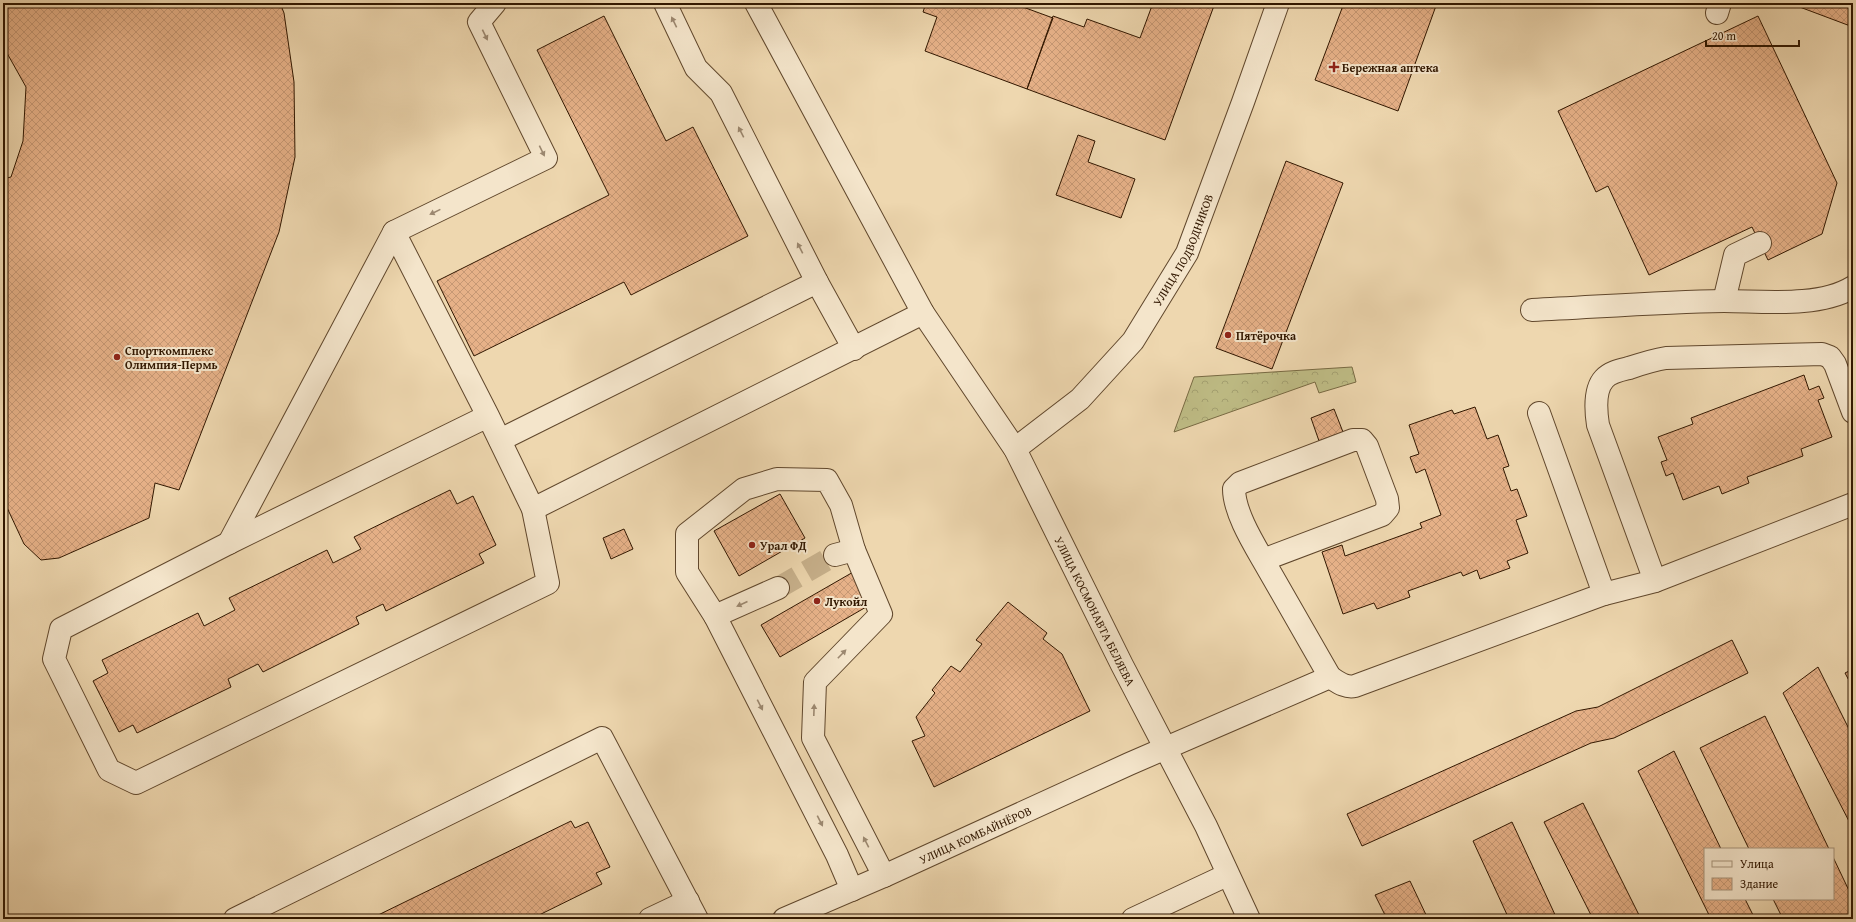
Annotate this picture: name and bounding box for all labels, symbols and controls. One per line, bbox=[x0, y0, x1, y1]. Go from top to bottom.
one-way arrow bbox=[671, 16, 677, 28]
scale bar bbox=[1706, 22, 1799, 48]
text: 20 m bbox=[1712, 27, 1736, 44]
one-way arrow bbox=[482, 29, 488, 40]
place label: Бережная аптека bbox=[1342, 59, 1440, 76]
marker: Бережная аптека bbox=[1329, 62, 1339, 72]
one-way arrow bbox=[738, 126, 744, 138]
one-way arrow bbox=[539, 146, 545, 157]
street label: УЛИЦА ПОДВОДНИКОВ bbox=[1148, 191, 1217, 309]
one-way arrow bbox=[430, 209, 441, 215]
one-way arrow bbox=[797, 242, 803, 253]
place label: Пятёрочка bbox=[1236, 327, 1297, 344]
marker: Пятёрочка bbox=[1223, 330, 1233, 340]
place label: Спорткомплекс Олимпия-Пермь bbox=[125, 342, 218, 373]
marker: Спорткомплекс Олимпия-Пермь bbox=[112, 352, 122, 362]
street label: УЛИЦА КОСМОНАВТА БЕЛЯЕВА bbox=[1051, 533, 1140, 689]
place label: Урал ФД bbox=[760, 537, 807, 554]
marker: Урал ФД bbox=[747, 540, 757, 550]
place label: Лукойл bbox=[825, 593, 867, 610]
marker: Лукойл bbox=[812, 596, 822, 606]
one-way arrow bbox=[736, 600, 748, 607]
one-way arrow bbox=[837, 649, 847, 659]
one-way arrow bbox=[757, 699, 764, 711]
one-way arrow bbox=[811, 703, 817, 716]
street label: УЛИЦА КОМБАЙНЁРОВ bbox=[916, 801, 1034, 867]
one-way arrow bbox=[816, 815, 823, 826]
one-way arrow bbox=[863, 836, 869, 848]
legend bbox=[1704, 848, 1834, 900]
text: Улица bbox=[1740, 855, 1774, 872]
text: Здание bbox=[1740, 875, 1779, 892]

